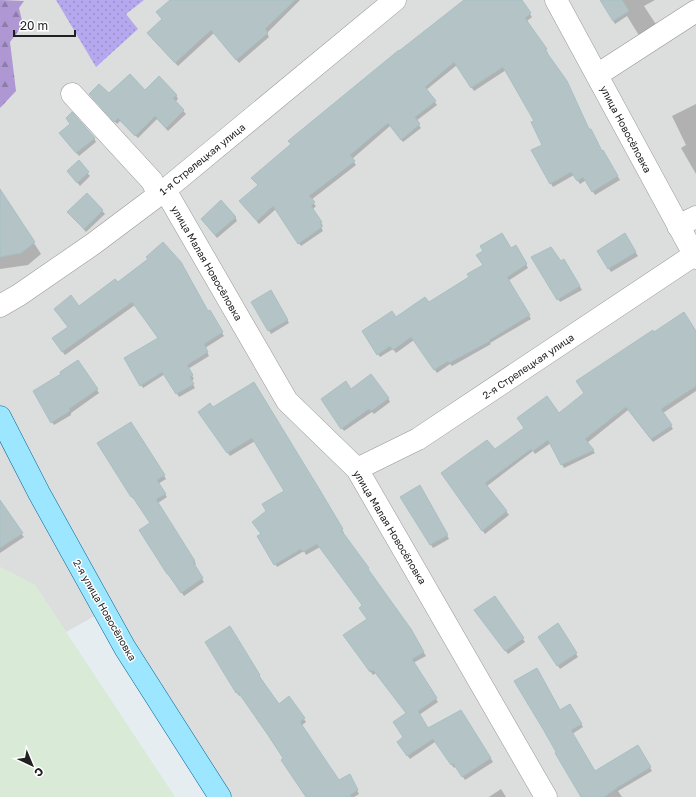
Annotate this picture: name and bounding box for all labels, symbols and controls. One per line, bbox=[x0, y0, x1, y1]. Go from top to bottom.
scale bar bbox=[14, 12, 75, 38]
text: 20 m bbox=[20, 18, 48, 33]
street label: улица Новосёловка bbox=[598, 83, 654, 175]
street label: 1-я Стрелецкая улица bbox=[157, 121, 247, 197]
street label: улица Малая Новосёловка bbox=[169, 203, 245, 323]
street label: 2-я Стрелецкая улица bbox=[480, 331, 576, 401]
street label: улица Малая Новосёловка bbox=[351, 468, 429, 586]
street label: 2-я улица Новосёловка bbox=[71, 557, 139, 663]
north arrow bbox=[12, 745, 52, 785]
text: С bbox=[32, 765, 47, 780]

